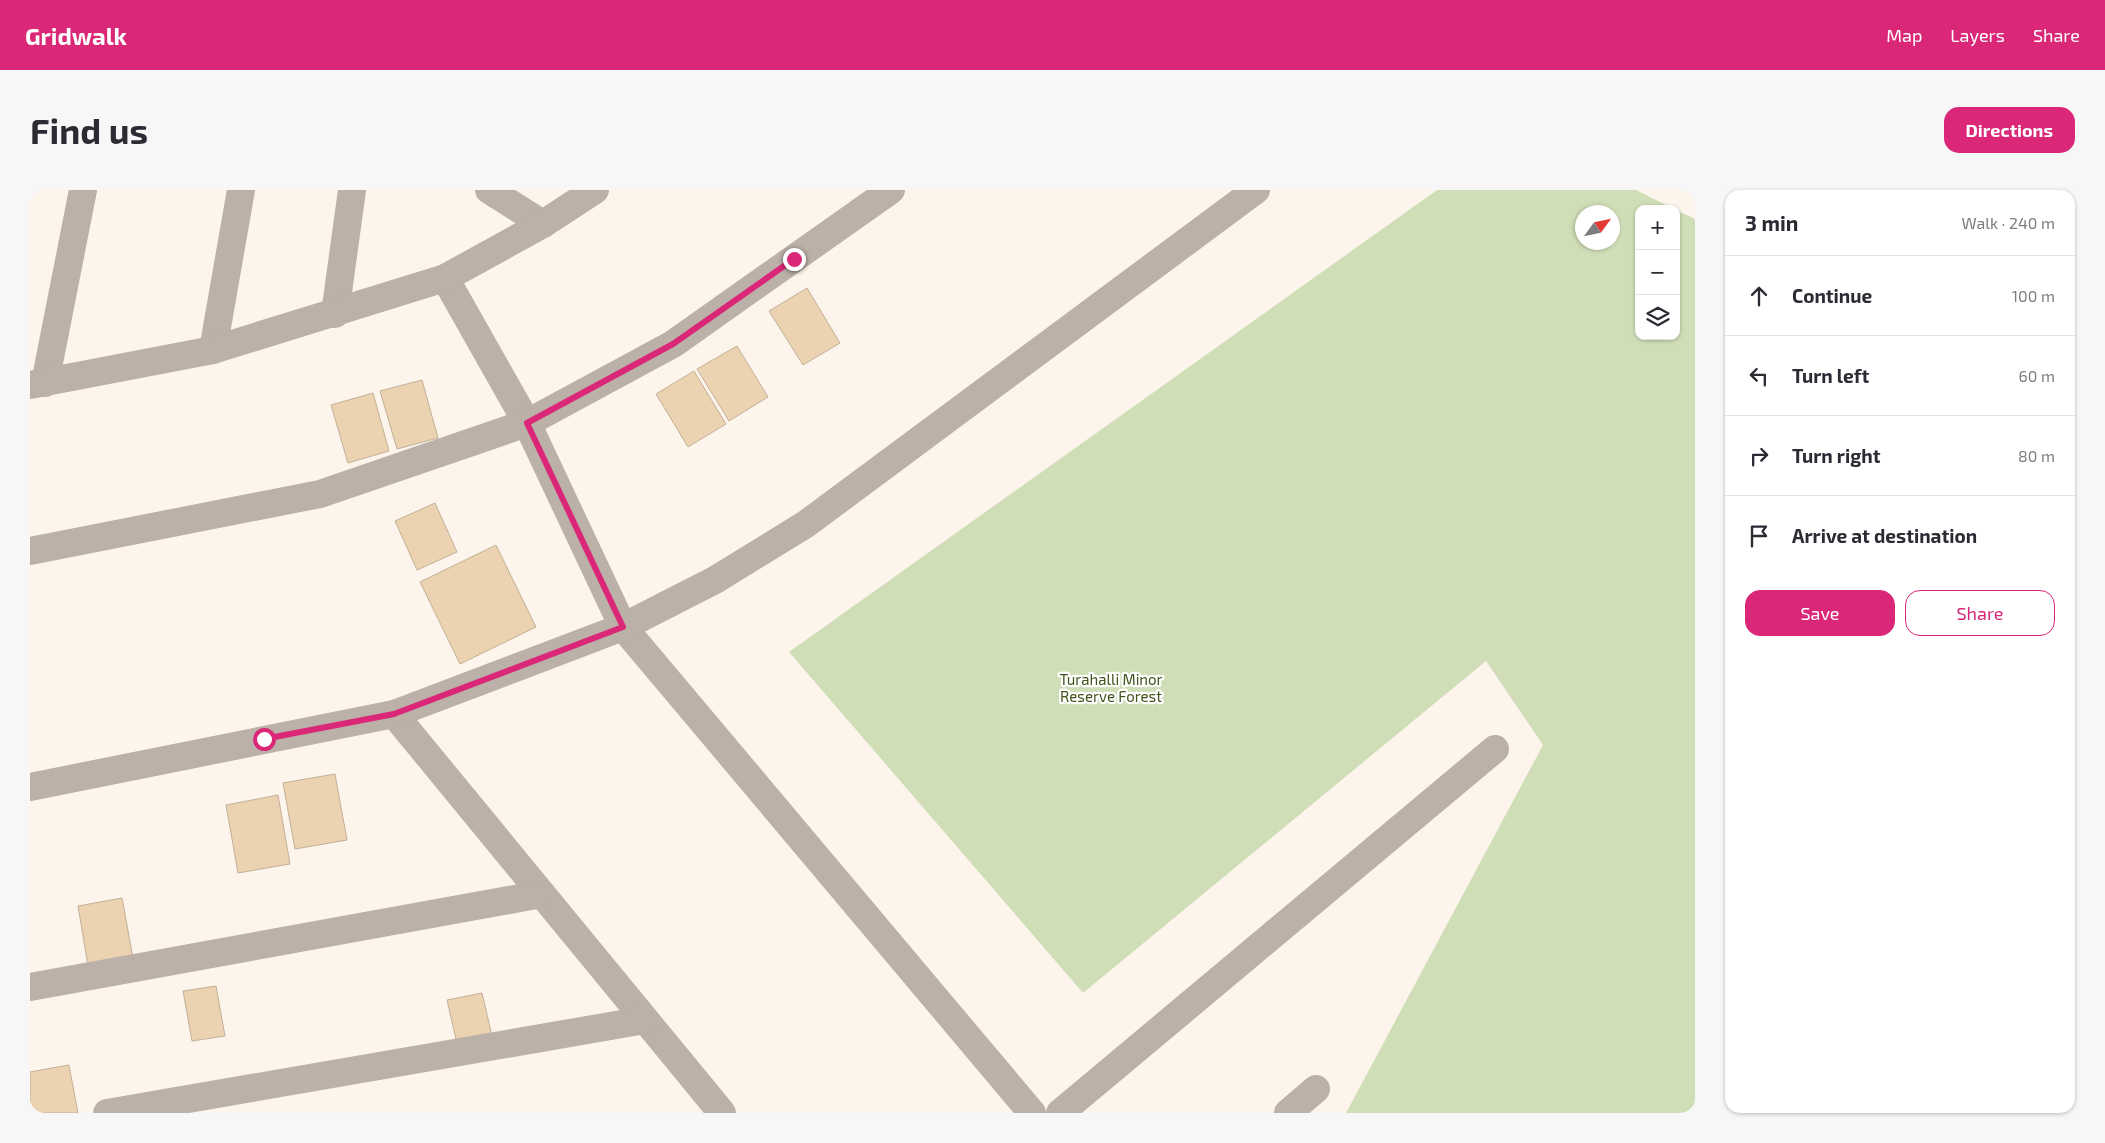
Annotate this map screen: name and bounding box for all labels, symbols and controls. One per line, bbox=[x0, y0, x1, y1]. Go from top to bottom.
text: Gridwalk bbox=[25, 21, 127, 50]
text: Map bbox=[1886, 24, 1922, 46]
text: Layers bbox=[1950, 24, 2005, 46]
text: Share bbox=[2033, 24, 2080, 46]
button: Directions bbox=[1944, 107, 2075, 153]
text: Find us bbox=[30, 109, 148, 151]
north arrow bbox=[1575, 205, 1620, 250]
map controls bbox=[1635, 205, 1680, 340]
button: + bbox=[1635, 205, 1680, 250]
text: 3 min bbox=[1745, 210, 1798, 235]
text: Walk · 240 m bbox=[1962, 213, 2055, 232]
route end bbox=[783, 248, 806, 271]
button: − bbox=[1635, 250, 1680, 295]
icon: ahead bbox=[1745, 282, 1773, 310]
text: Continue bbox=[1792, 284, 1872, 307]
text: 100 m bbox=[2012, 286, 2055, 305]
button: layers bbox=[1635, 295, 1680, 340]
icon: left bbox=[1745, 362, 1773, 390]
text: Turn left bbox=[1792, 364, 1869, 387]
text: 60 m bbox=[2019, 366, 2055, 385]
icon: right bbox=[1745, 442, 1773, 470]
text: Turn right bbox=[1792, 444, 1880, 467]
text: 80 m bbox=[2018, 446, 2055, 465]
icon: arrive bbox=[1745, 522, 1773, 550]
text: Arrive at destination bbox=[1792, 524, 1977, 547]
button: Save bbox=[1745, 590, 1895, 636]
button: Share bbox=[1905, 590, 2055, 636]
park label: Turahalli Minor Reserve Forest bbox=[1059, 670, 1163, 705]
route start bbox=[253, 728, 276, 751]

